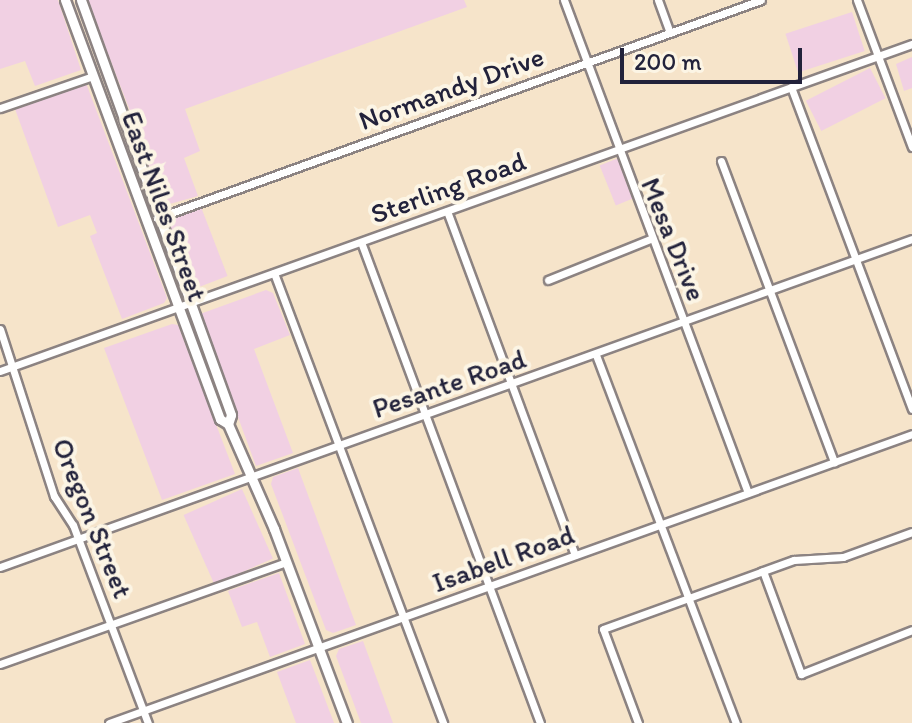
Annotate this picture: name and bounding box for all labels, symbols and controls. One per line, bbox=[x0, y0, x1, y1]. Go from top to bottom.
scale bar bbox=[624, 32, 806, 82]
street label: Normandy Drive bbox=[354, 39, 548, 137]
text: 200 m bbox=[634, 47, 702, 76]
street label: East Niles Street bbox=[115, 107, 215, 305]
street label: Sterling Road bbox=[366, 144, 530, 230]
street label: Mesa Drive bbox=[634, 172, 714, 306]
street label: Pesante Road bbox=[368, 341, 530, 425]
street label: Oregon Street bbox=[46, 433, 140, 603]
street label: Isabell Road bbox=[428, 517, 578, 599]

